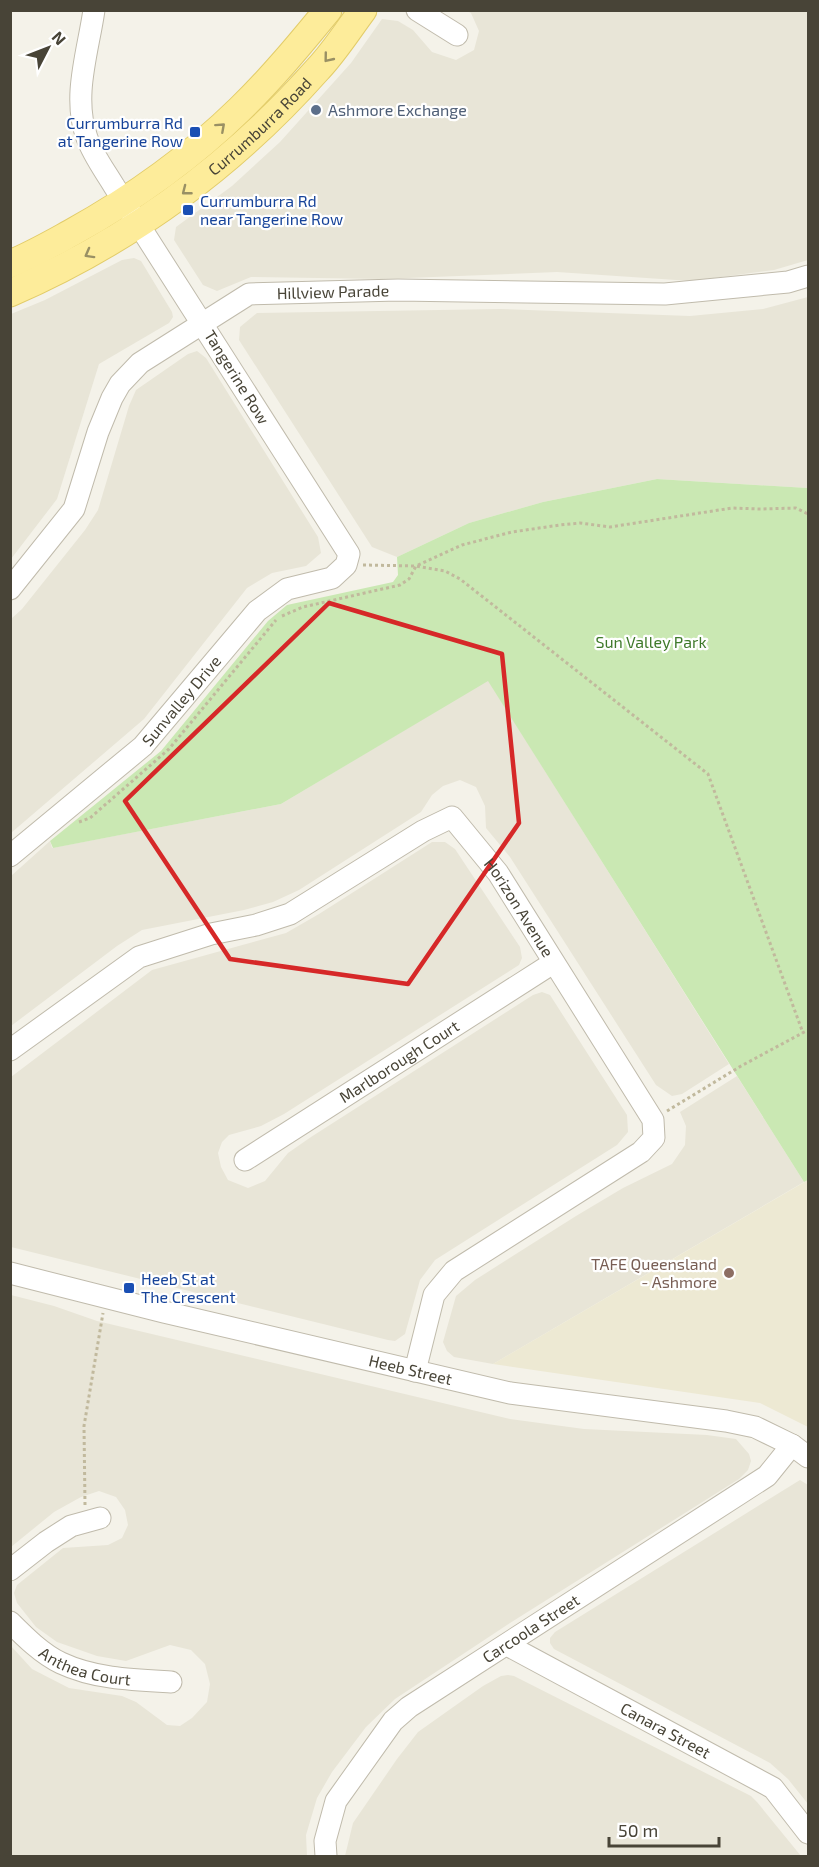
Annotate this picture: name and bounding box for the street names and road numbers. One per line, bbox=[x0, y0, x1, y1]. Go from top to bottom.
street label: Currumburra Road bbox=[204, 73, 315, 179]
street label: Hillview Parade bbox=[276, 280, 389, 302]
street label: Tangerine Row bbox=[201, 326, 274, 427]
street label: Sunvalley Drive bbox=[137, 651, 224, 749]
street label: Horizon Avenue bbox=[481, 854, 558, 960]
street label: Marlborough Court bbox=[335, 1016, 462, 1106]
street label: Heeb Street bbox=[367, 1350, 454, 1388]
street label: Carcoola Street bbox=[478, 1590, 583, 1666]
street label: Anthea Court bbox=[36, 1642, 132, 1688]
street label: Canara Street bbox=[618, 1698, 714, 1762]

